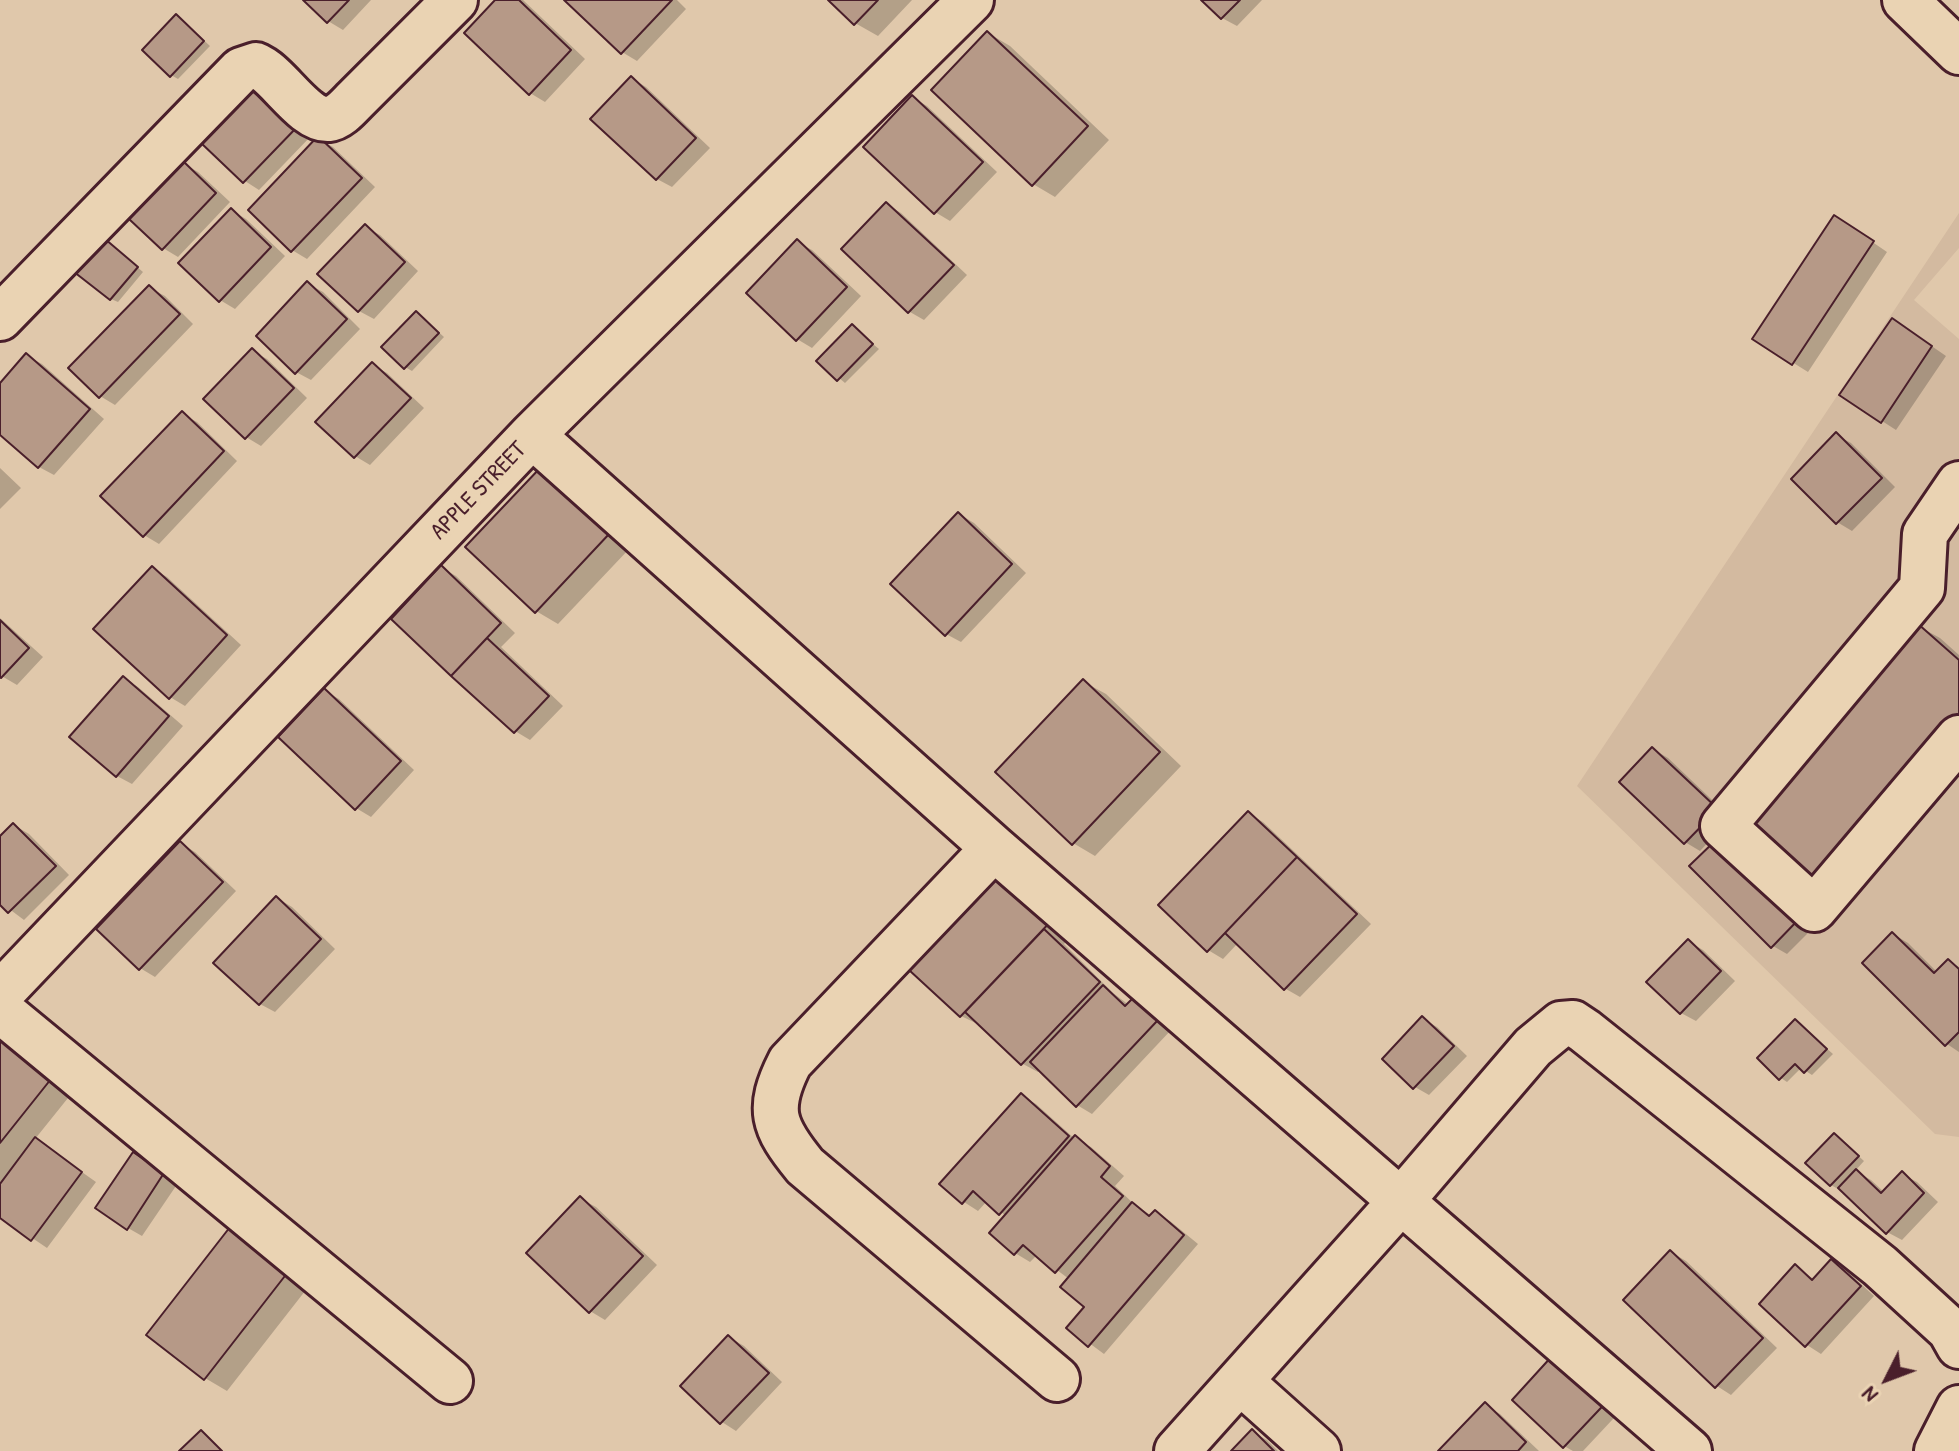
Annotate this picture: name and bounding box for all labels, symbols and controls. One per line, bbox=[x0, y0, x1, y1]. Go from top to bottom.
street label: APPLE STREET bbox=[425, 436, 533, 546]
north arrow bbox=[1847, 1339, 1927, 1419]
text: N bbox=[1854, 1381, 1884, 1409]

